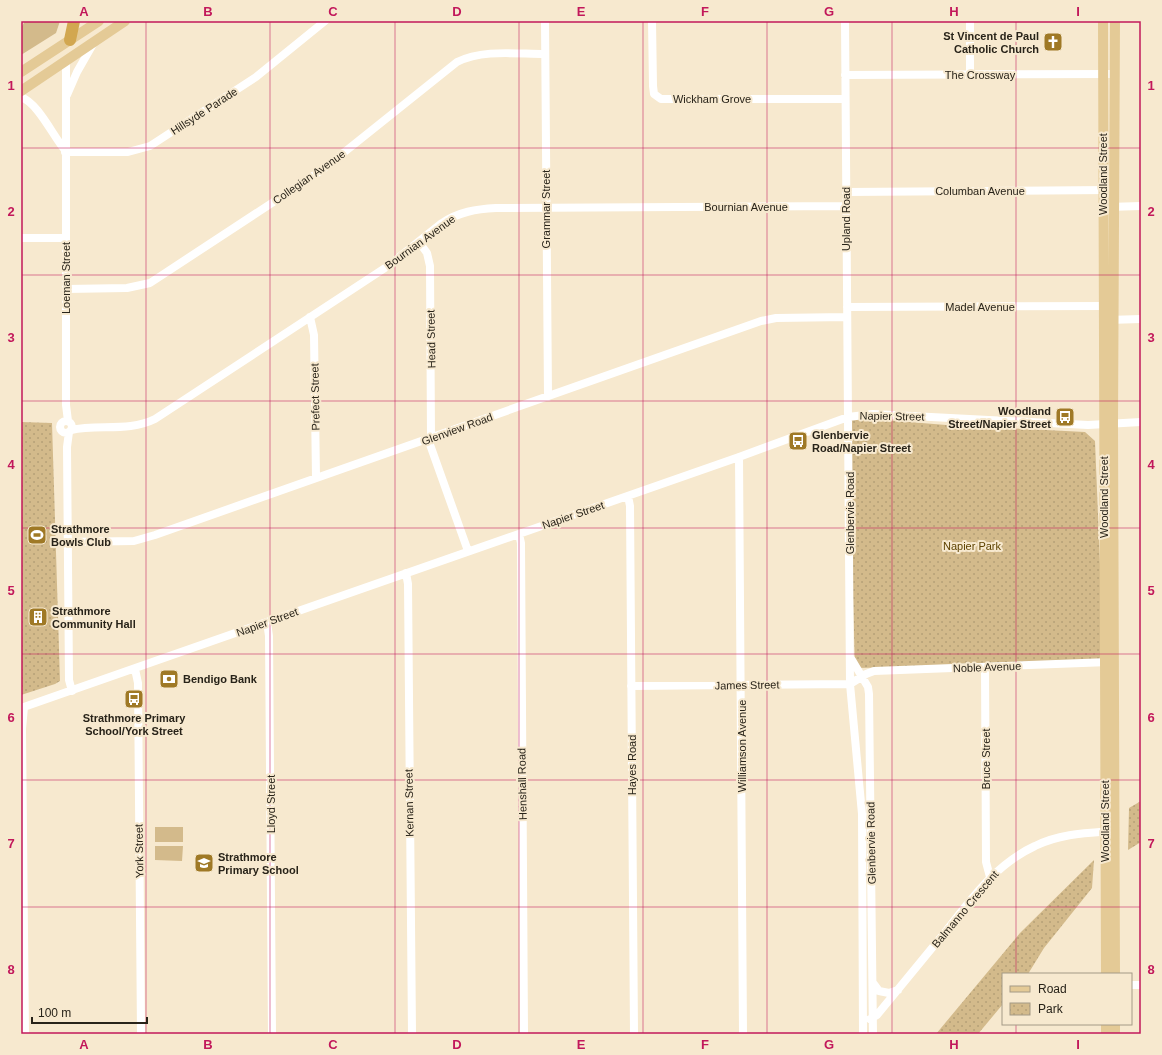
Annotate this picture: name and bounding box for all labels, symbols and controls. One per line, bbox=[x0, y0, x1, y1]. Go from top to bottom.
text: A bbox=[79, 4, 89, 19]
text: B bbox=[203, 4, 213, 19]
text: C bbox=[328, 4, 338, 19]
text: D bbox=[452, 4, 462, 19]
text: E bbox=[577, 4, 586, 19]
text: F bbox=[701, 4, 709, 19]
text: G bbox=[824, 4, 834, 19]
text: H bbox=[949, 4, 959, 19]
text: I bbox=[1076, 4, 1080, 19]
place label: St Vincent de Paul Catholic Church bbox=[943, 30, 1039, 55]
church icon: St Vincent de Paul Catholic Church bbox=[1042, 31, 1064, 53]
street label: The Crossway bbox=[945, 69, 1016, 81]
text: 1 bbox=[7, 78, 15, 93]
text: 1 bbox=[1147, 78, 1155, 93]
street label: Hillsyde Parade bbox=[168, 85, 240, 137]
street label: Wickham Grove bbox=[673, 93, 751, 105]
street label: Woodland Street bbox=[1097, 133, 1109, 215]
street label: Collegian Avenue bbox=[271, 148, 347, 206]
street label: Grammar Street bbox=[540, 170, 552, 248]
street label: Columban Avenue bbox=[935, 185, 1025, 197]
street label: Upland Road bbox=[840, 187, 852, 251]
street label: Bournian Avenue bbox=[704, 201, 788, 213]
text: 2 bbox=[7, 204, 15, 219]
text: 2 bbox=[1147, 204, 1155, 219]
street label: Bournian Avenue bbox=[383, 213, 457, 271]
street label: Loeman Street bbox=[60, 242, 72, 314]
street label: Madel Avenue bbox=[945, 301, 1015, 313]
street label: Head Street bbox=[424, 310, 438, 368]
text: 3 bbox=[7, 330, 15, 345]
text: 3 bbox=[1147, 330, 1155, 345]
street label: Prefect Street bbox=[308, 363, 322, 431]
place label: Woodland Street/Napier Street bbox=[948, 405, 1051, 430]
bus stop icon: Woodland Street/Napier Street bbox=[1054, 406, 1076, 428]
street label: Napier Street bbox=[859, 409, 925, 423]
street label: Glenview Road bbox=[420, 411, 494, 447]
place label: Glenbervie Road/Napier Street bbox=[812, 429, 911, 454]
bus stop icon: Glenbervie Road/Napier Street bbox=[787, 430, 809, 452]
street label: Woodland Street bbox=[1098, 456, 1110, 538]
text: 4 bbox=[7, 457, 15, 472]
text: 4 bbox=[1147, 457, 1155, 472]
street label: Glenbervie Road bbox=[844, 472, 856, 554]
street label: Napier Street bbox=[540, 499, 606, 531]
place label: Strathmore Bowls Club bbox=[51, 523, 111, 548]
sports icon: Strathmore Bowls Club bbox=[26, 524, 48, 546]
park label: Napier Park bbox=[943, 540, 1002, 552]
text: 5 bbox=[7, 583, 15, 598]
text: 5 bbox=[1147, 583, 1155, 598]
place label: Strathmore Community Hall bbox=[52, 605, 136, 630]
street label: Napier Street bbox=[234, 605, 300, 639]
building icon: Strathmore Community Hall bbox=[27, 606, 49, 628]
street label: Noble Avenue bbox=[953, 660, 1021, 674]
bank icon: Bendigo Bank bbox=[158, 668, 180, 690]
place label: Bendigo Bank bbox=[183, 673, 258, 685]
street label: James Street bbox=[714, 678, 780, 692]
bus stop icon: Strathmore Primary School/York Street bbox=[123, 688, 145, 710]
street label: Williamson Avenue bbox=[736, 700, 748, 792]
text: 6 bbox=[7, 710, 15, 725]
text: 6 bbox=[1147, 710, 1155, 725]
place label: Strathmore Primary School/York Street bbox=[83, 712, 186, 737]
street label: Bruce Street bbox=[980, 728, 992, 790]
street label: Hayes Road bbox=[626, 735, 638, 795]
street label: Henshall Road bbox=[515, 748, 529, 820]
street label: Kernan Street bbox=[402, 769, 416, 837]
street label: Lloyd Street bbox=[265, 775, 277, 833]
street label: Woodland Street bbox=[1099, 780, 1111, 862]
street label: Glenbervie Road bbox=[864, 802, 878, 884]
street label: York Street bbox=[133, 824, 145, 878]
text: 7 bbox=[7, 836, 15, 851]
text: 7 bbox=[1147, 836, 1155, 851]
place label: Strathmore Primary School bbox=[218, 851, 299, 876]
school or university icon: Strathmore Primary School bbox=[193, 852, 215, 874]
street label: Balmanno Crescent bbox=[929, 868, 1001, 950]
text: 8 bbox=[7, 962, 15, 977]
text: 8 bbox=[1147, 962, 1155, 977]
legend bbox=[1002, 973, 1132, 1025]
text: Road bbox=[1038, 982, 1067, 996]
scale bar bbox=[32, 999, 147, 1025]
text: Park bbox=[1038, 1002, 1064, 1016]
text: 100 m bbox=[38, 1006, 71, 1020]
text: A bbox=[79, 1037, 89, 1052]
text: B bbox=[203, 1037, 213, 1052]
text: C bbox=[328, 1037, 338, 1052]
text: D bbox=[452, 1037, 462, 1052]
text: E bbox=[577, 1037, 586, 1052]
text: F bbox=[701, 1037, 709, 1052]
text: G bbox=[824, 1037, 834, 1052]
text: H bbox=[949, 1037, 959, 1052]
text: I bbox=[1076, 1037, 1080, 1052]

